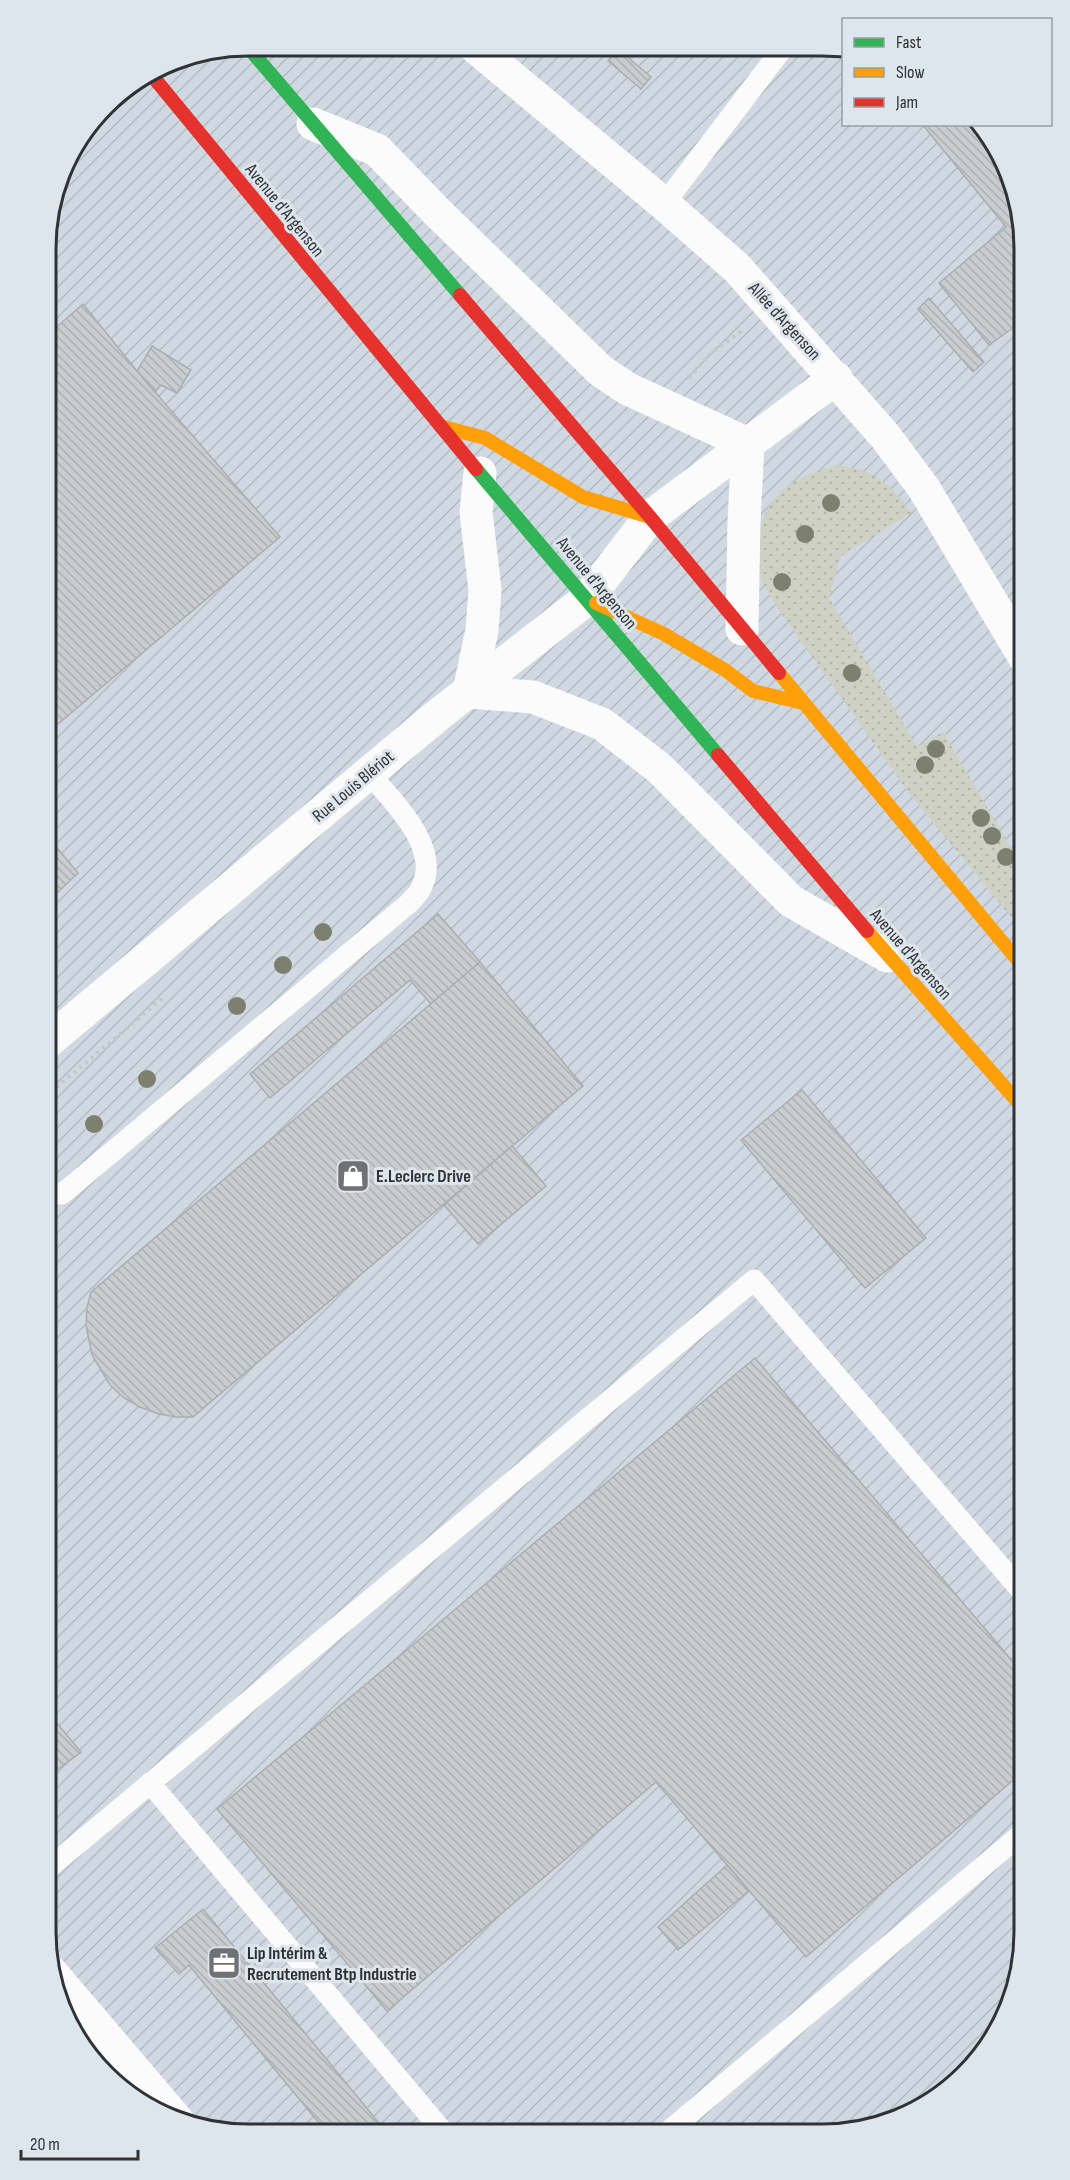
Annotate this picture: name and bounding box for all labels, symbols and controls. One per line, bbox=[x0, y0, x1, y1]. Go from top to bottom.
legend bbox=[842, 18, 1052, 126]
text: Fast bbox=[896, 32, 922, 53]
text: Slow bbox=[896, 62, 925, 83]
text: Jam bbox=[895, 92, 918, 113]
street label: Avenue d'Argenson bbox=[240, 159, 329, 261]
street label: Allée d’Argenson bbox=[743, 277, 825, 365]
street label: Avenue d'Argenson bbox=[551, 532, 641, 634]
street label: Rue Louis Blériot bbox=[308, 746, 399, 827]
street label: Avenue d'Argenson bbox=[865, 904, 956, 1004]
shop icon: E.Leclerc Drive bbox=[335, 1158, 371, 1194]
place label: E.Leclerc Drive bbox=[376, 1166, 471, 1187]
place label: Lip Intérim & Recrutement Btp Industrie bbox=[247, 1943, 417, 1985]
office icon: Lip Intérim & Recrutement Btp Industrie bbox=[206, 1945, 242, 1981]
scale bar bbox=[21, 2123, 138, 2161]
text: 20 m bbox=[30, 2134, 60, 2155]

